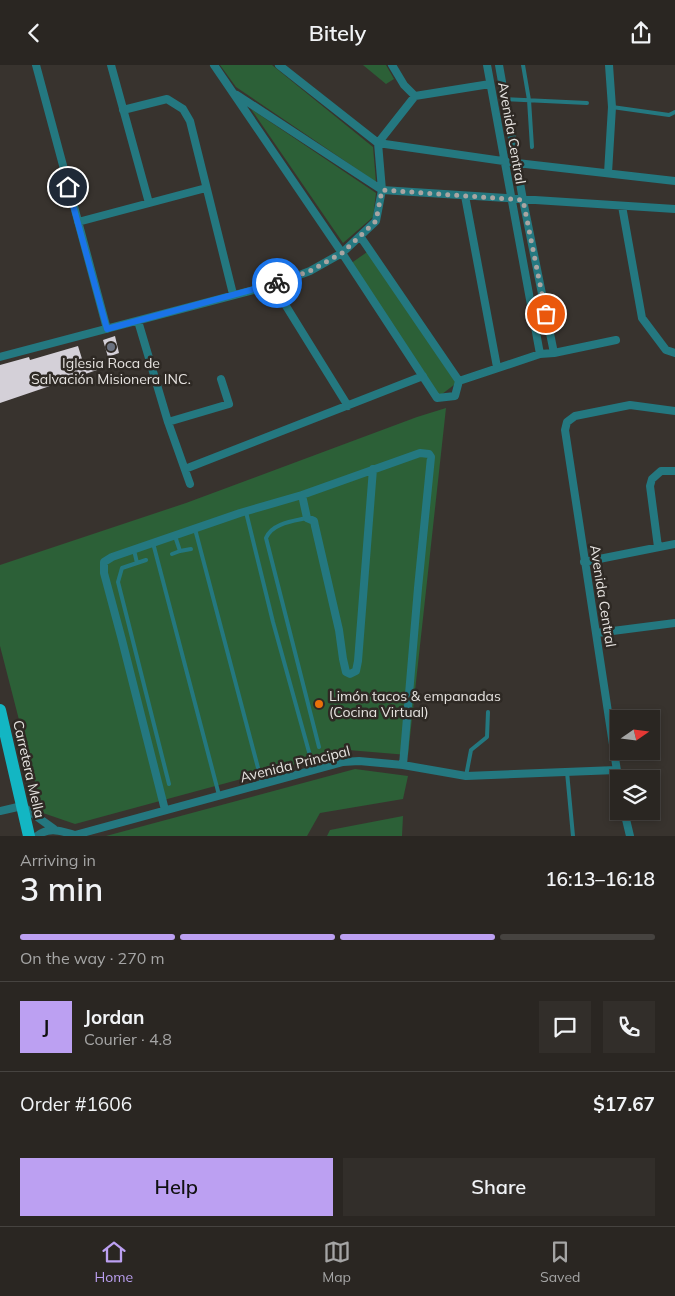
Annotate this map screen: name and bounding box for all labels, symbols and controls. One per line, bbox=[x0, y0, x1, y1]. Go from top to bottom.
icon: back bbox=[20, 19, 48, 47]
text: Bitely bbox=[309, 19, 366, 47]
icon: share bbox=[627, 19, 655, 47]
street label: Avenida Central bbox=[494, 81, 530, 185]
pin bbox=[47, 166, 89, 208]
icon: home bbox=[54, 173, 82, 201]
courier bbox=[252, 258, 302, 308]
icon: bike bbox=[263, 269, 291, 297]
pin bbox=[525, 293, 567, 335]
icon: bag bbox=[532, 300, 560, 328]
marker: Iglesia Roca de Salvación Misionera INC. bbox=[105, 341, 117, 353]
place label: Iglesia Roca de Salvación Misionera INC. bbox=[31, 354, 191, 388]
street label: Avenida Central bbox=[586, 544, 620, 648]
place label: Limón tacos & empanadas (Cocina Virtual) bbox=[329, 687, 501, 721]
marker: Limón tacos & empanadas (Cocina Virtual) bbox=[313, 698, 325, 710]
north arrow bbox=[610, 710, 660, 760]
map controls bbox=[610, 710, 660, 820]
street label: Carretera Mella bbox=[9, 718, 49, 820]
street label: Avenida Principal bbox=[238, 742, 352, 786]
button: layers bbox=[610, 770, 660, 820]
text: Arriving in bbox=[20, 850, 96, 870]
text: 16:13–16:18 bbox=[545, 867, 655, 891]
text: 3 min bbox=[20, 869, 103, 909]
text: On the way · 270 m bbox=[20, 948, 165, 968]
button: chat bbox=[539, 1001, 591, 1053]
button: phone bbox=[603, 1001, 655, 1053]
text: Jordan bbox=[84, 1005, 144, 1029]
text: J bbox=[43, 1015, 49, 1039]
text: Courier · 4.8 bbox=[84, 1029, 172, 1049]
text: Order #1606 bbox=[20, 1092, 132, 1116]
text: $17.67 bbox=[593, 1092, 655, 1116]
button: Help bbox=[20, 1158, 333, 1216]
button: Share bbox=[343, 1158, 655, 1216]
tab: Home bbox=[95, 1238, 133, 1286]
tab: Map bbox=[322, 1238, 351, 1286]
tab: Saved bbox=[540, 1238, 580, 1286]

